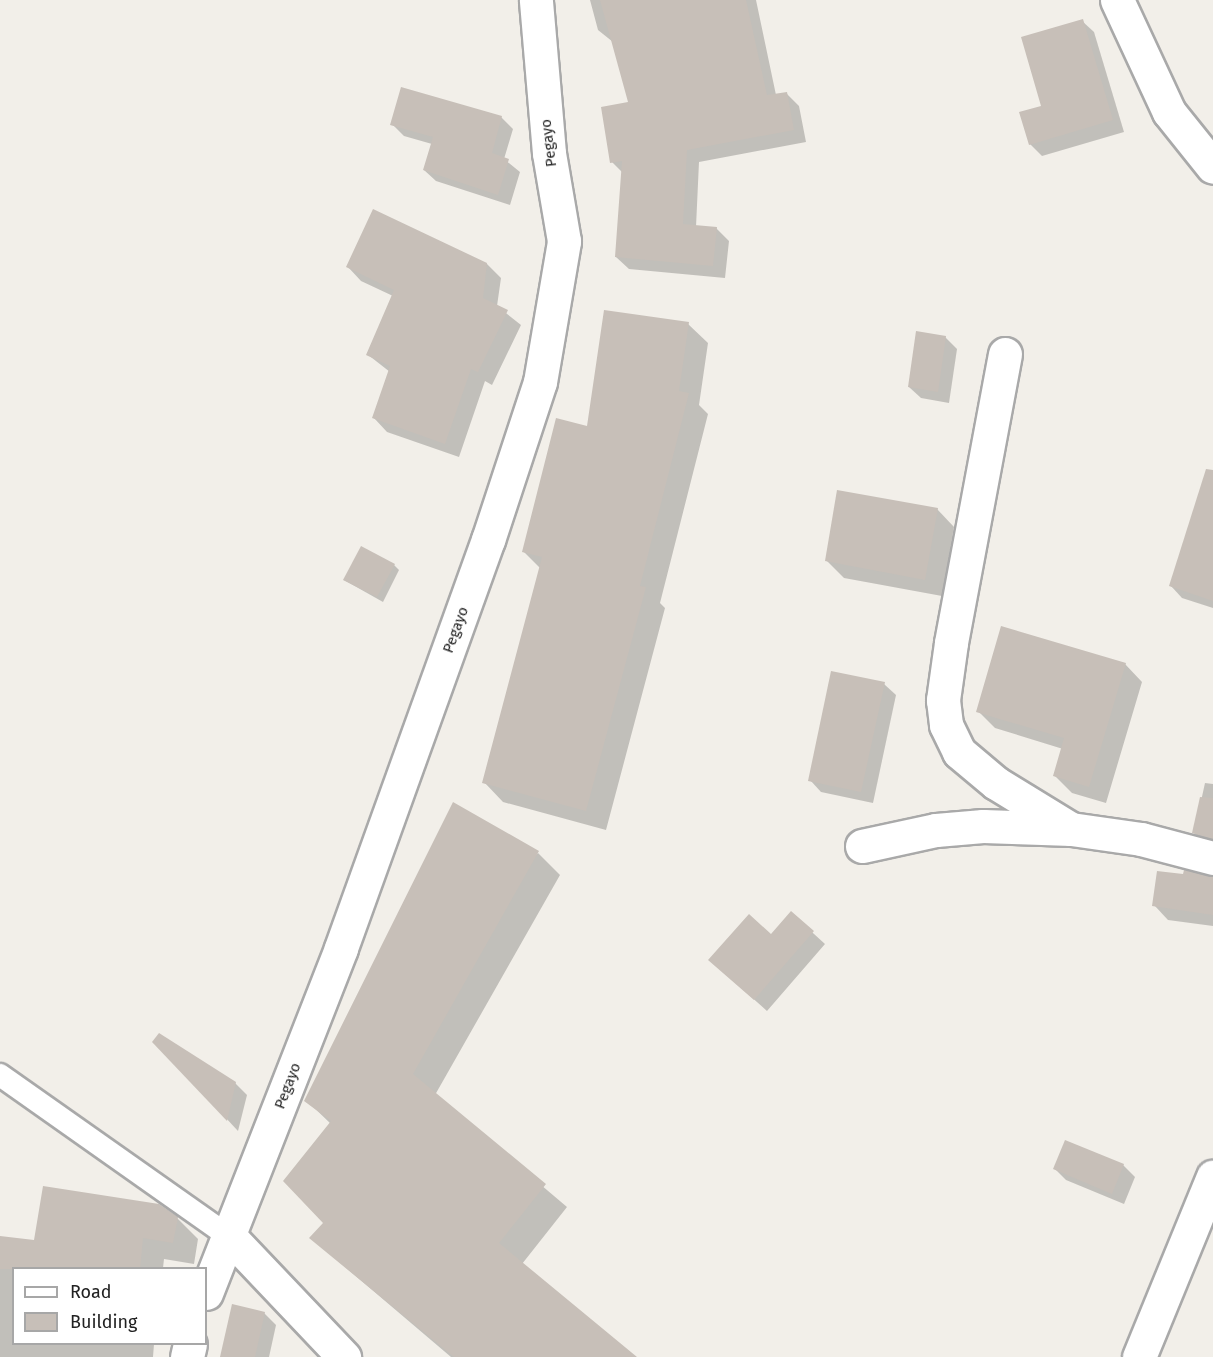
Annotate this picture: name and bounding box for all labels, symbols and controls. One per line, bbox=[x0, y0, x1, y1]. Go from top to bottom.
street label: Pegayo bbox=[537, 118, 561, 168]
street label: Pegayo bbox=[439, 604, 473, 656]
street label: Pegayo bbox=[271, 1060, 305, 1112]
legend bbox=[12, 1267, 207, 1345]
text: Road bbox=[70, 1281, 112, 1303]
text: Building bbox=[70, 1311, 137, 1333]

